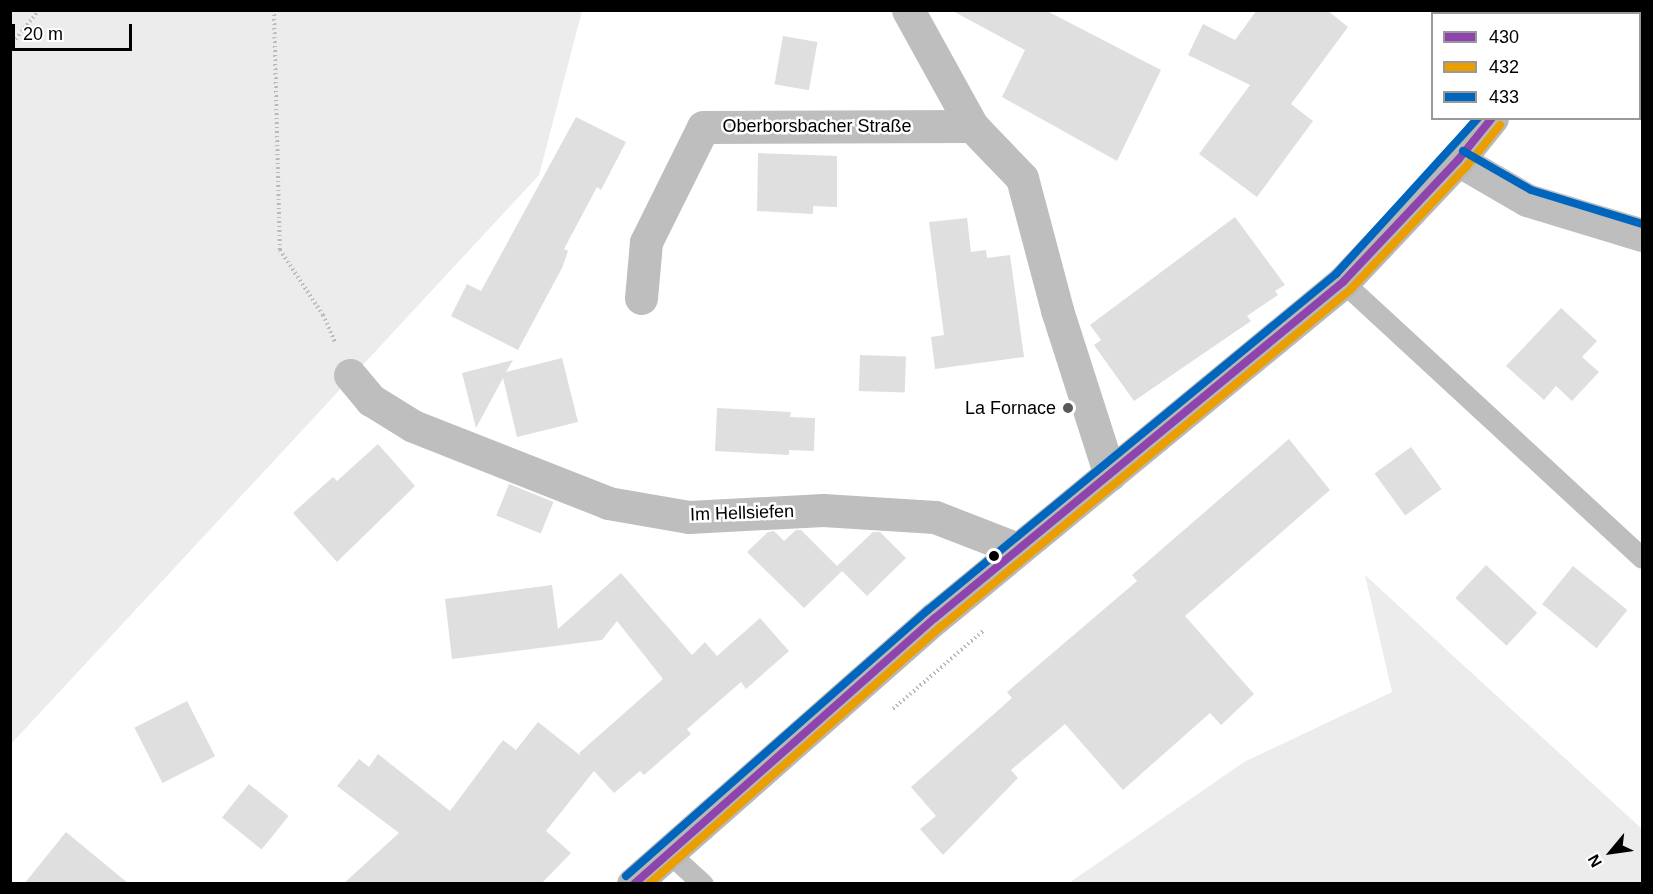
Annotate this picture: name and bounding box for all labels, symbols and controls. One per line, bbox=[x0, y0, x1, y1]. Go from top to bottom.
scale bar bbox=[15, 12, 135, 50]
legend bbox=[1431, 12, 1641, 120]
text: 20 m bbox=[23, 24, 63, 44]
text: 430 bbox=[1489, 27, 1519, 47]
text: 432 bbox=[1489, 57, 1519, 77]
text: 433 bbox=[1489, 87, 1519, 107]
street label: Oberborsbacher Straße bbox=[722, 115, 912, 137]
place label: La Fornace bbox=[965, 397, 1056, 419]
marker: La Fornace bbox=[1061, 401, 1075, 415]
street label: Im Hellsiefen bbox=[690, 500, 794, 526]
unlabelled marker bbox=[988, 550, 1000, 562]
north arrow bbox=[1581, 822, 1641, 882]
text: N bbox=[1585, 852, 1605, 870]

